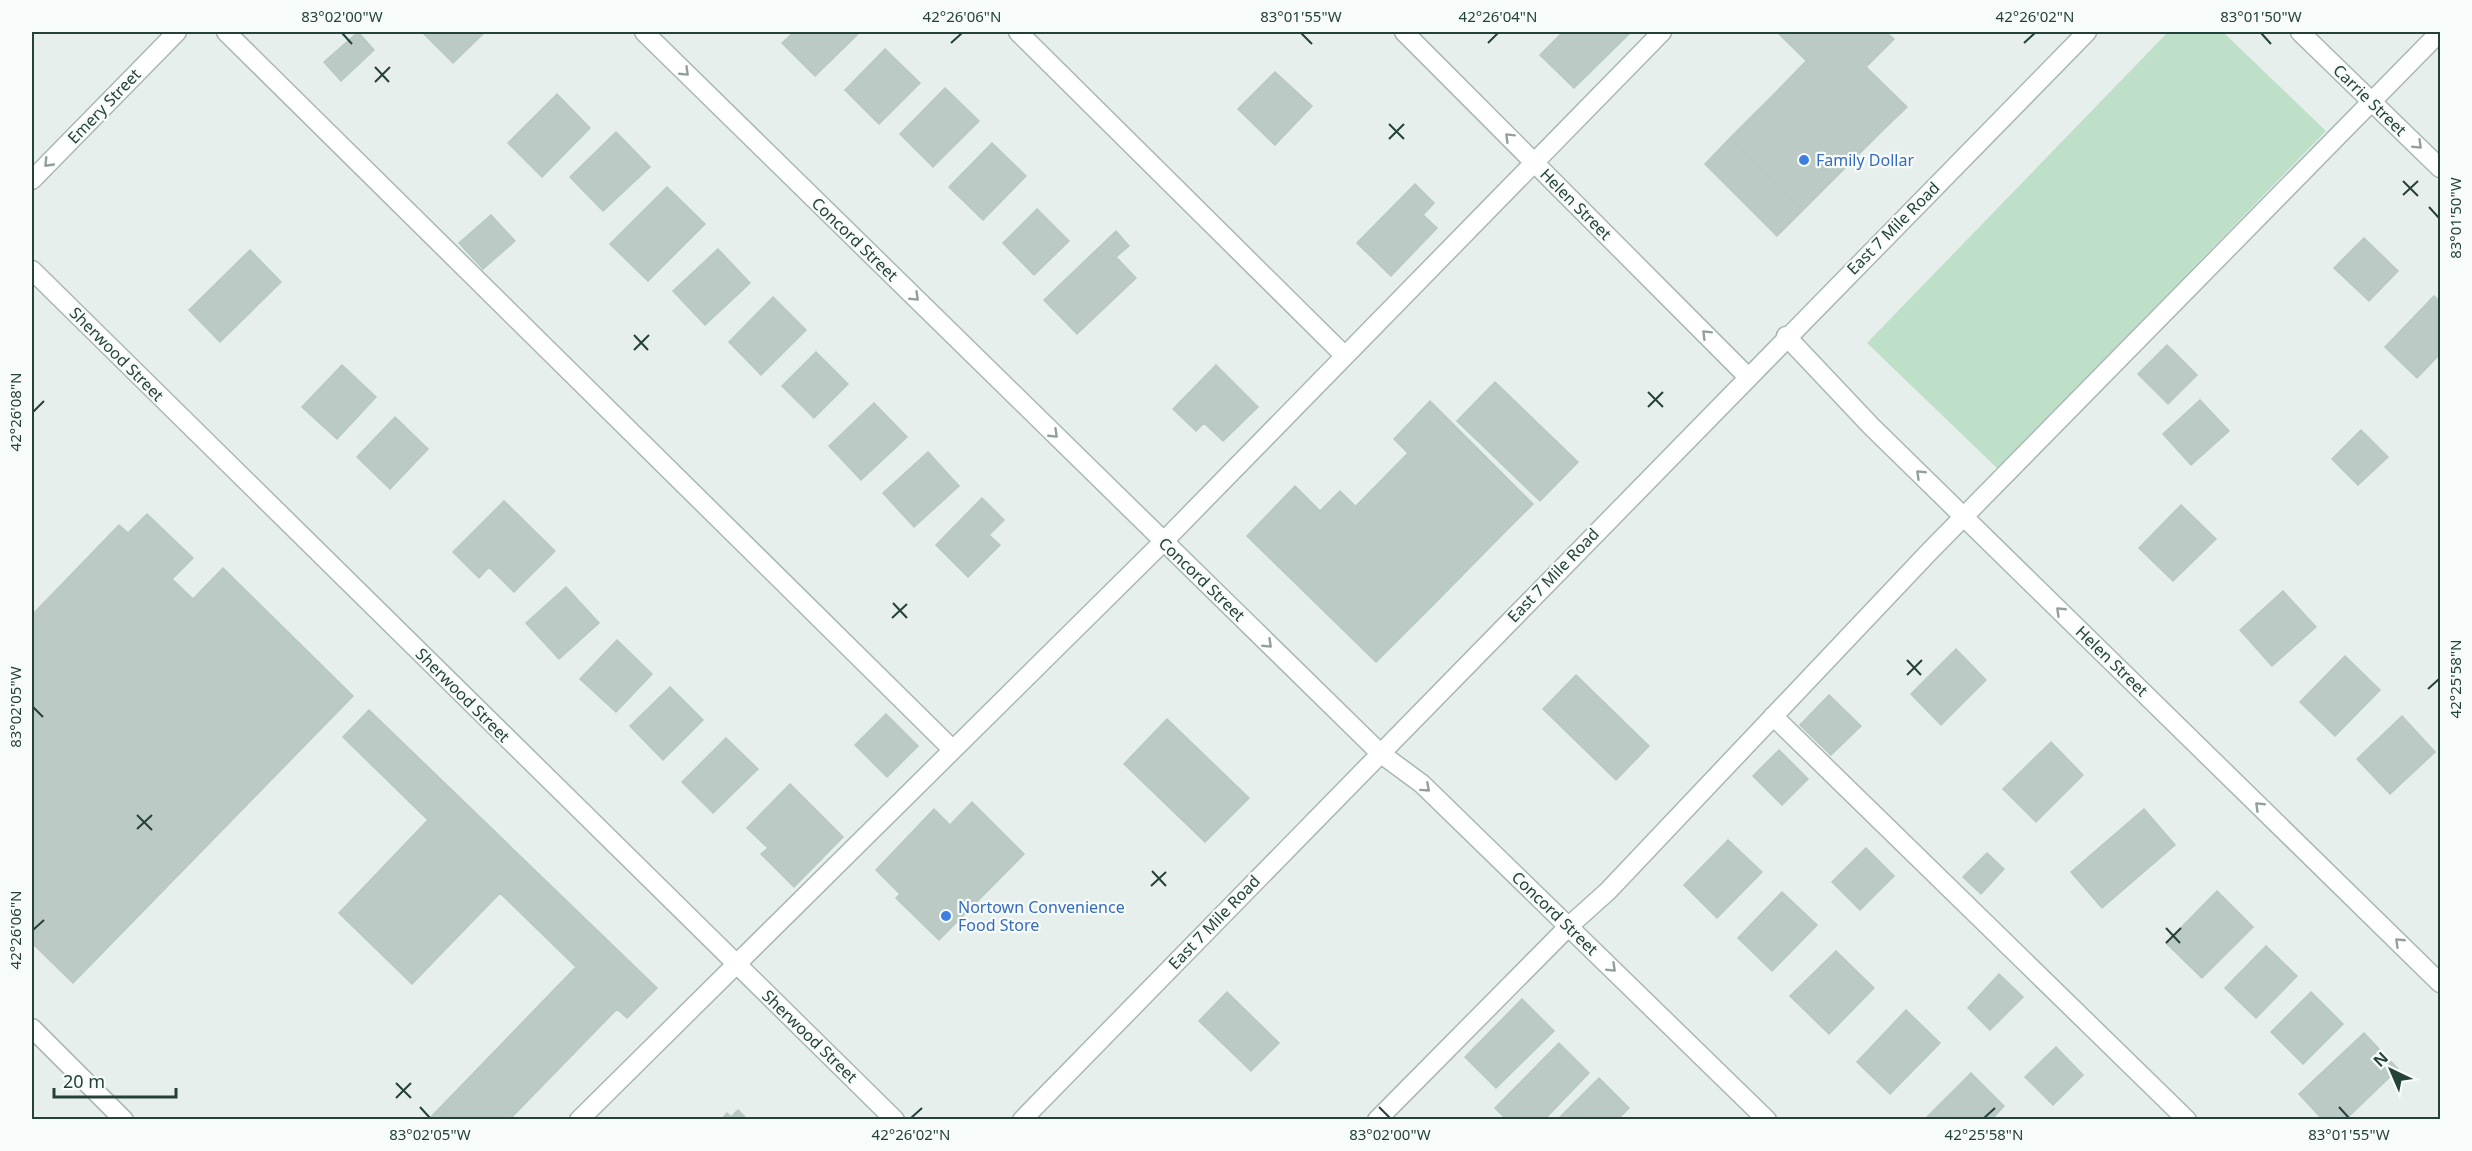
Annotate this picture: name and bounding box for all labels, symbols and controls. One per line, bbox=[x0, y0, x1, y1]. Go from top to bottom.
text: 83°02'00"W bbox=[301, 6, 383, 26]
text: 42°26'06"N bbox=[923, 6, 1001, 26]
text: 83°01'55"W bbox=[1260, 6, 1342, 26]
text: 42°26'04"N bbox=[1459, 6, 1537, 26]
text: 42°26'02"N bbox=[1996, 6, 2074, 26]
text: 83°01'50"W bbox=[2220, 6, 2302, 26]
street label: Carrie Street bbox=[2328, 59, 2412, 141]
street label: Emery Street bbox=[63, 63, 146, 148]
one-way arrow bbox=[678, 65, 689, 76]
one-way arrow bbox=[1505, 133, 1516, 143]
one-way arrow bbox=[2410, 138, 2421, 149]
place label: Family Dollar bbox=[1816, 149, 1914, 171]
marker: Family Dollar bbox=[1797, 153, 1811, 167]
one-way arrow bbox=[44, 156, 55, 167]
street label: Helen Street bbox=[1535, 163, 1617, 245]
street label: East 7 Mile Road bbox=[1842, 177, 1944, 279]
text: 83°01'50"W bbox=[2445, 177, 2465, 259]
street label: Concord Street bbox=[807, 192, 903, 286]
one-way arrow bbox=[908, 290, 918, 301]
street label: Sherwood Street bbox=[65, 302, 169, 406]
one-way arrow bbox=[1702, 331, 1713, 341]
text: 42°26'08"N bbox=[5, 373, 25, 451]
one-way arrow bbox=[1047, 426, 1058, 437]
one-way arrow bbox=[1917, 471, 1928, 482]
street label: East 7 Mile Road bbox=[1502, 523, 1604, 627]
street label: Concord Street bbox=[1154, 532, 1250, 626]
one-way arrow bbox=[2056, 607, 2067, 618]
street label: Helen Street bbox=[2071, 621, 2153, 701]
one-way arrow bbox=[1261, 636, 1272, 647]
text: 42°25'58"N bbox=[2445, 640, 2465, 718]
street label: Sherwood Street bbox=[411, 643, 515, 747]
text: 83°02'05"W bbox=[5, 666, 25, 748]
one-way arrow bbox=[1420, 781, 1430, 792]
one-way arrow bbox=[2256, 802, 2267, 813]
street label: Concord Street bbox=[1507, 866, 1603, 960]
street label: East 7 Mile Road bbox=[1163, 870, 1265, 974]
text: 42°26'06"N bbox=[5, 891, 25, 969]
place label: Nortown Convenience Food Store bbox=[958, 896, 1125, 936]
marker: Nortown Convenience Food Store bbox=[939, 909, 953, 923]
one-way arrow bbox=[2395, 938, 2406, 949]
one-way arrow bbox=[1604, 960, 1615, 971]
street label: Sherwood Street bbox=[757, 985, 863, 1087]
north arrow bbox=[2361, 1040, 2421, 1100]
text: N bbox=[2368, 1047, 2393, 1072]
scale bar bbox=[54, 1061, 176, 1099]
text: 20 m bbox=[63, 1069, 105, 1093]
text: 83°02'05"W bbox=[389, 1124, 471, 1144]
text: 42°26'02"N bbox=[872, 1124, 950, 1144]
text: 83°02'00"W bbox=[1349, 1124, 1431, 1144]
text: 42°25'58"N bbox=[1945, 1124, 2023, 1144]
text: 83°01'55"W bbox=[2308, 1124, 2390, 1144]

